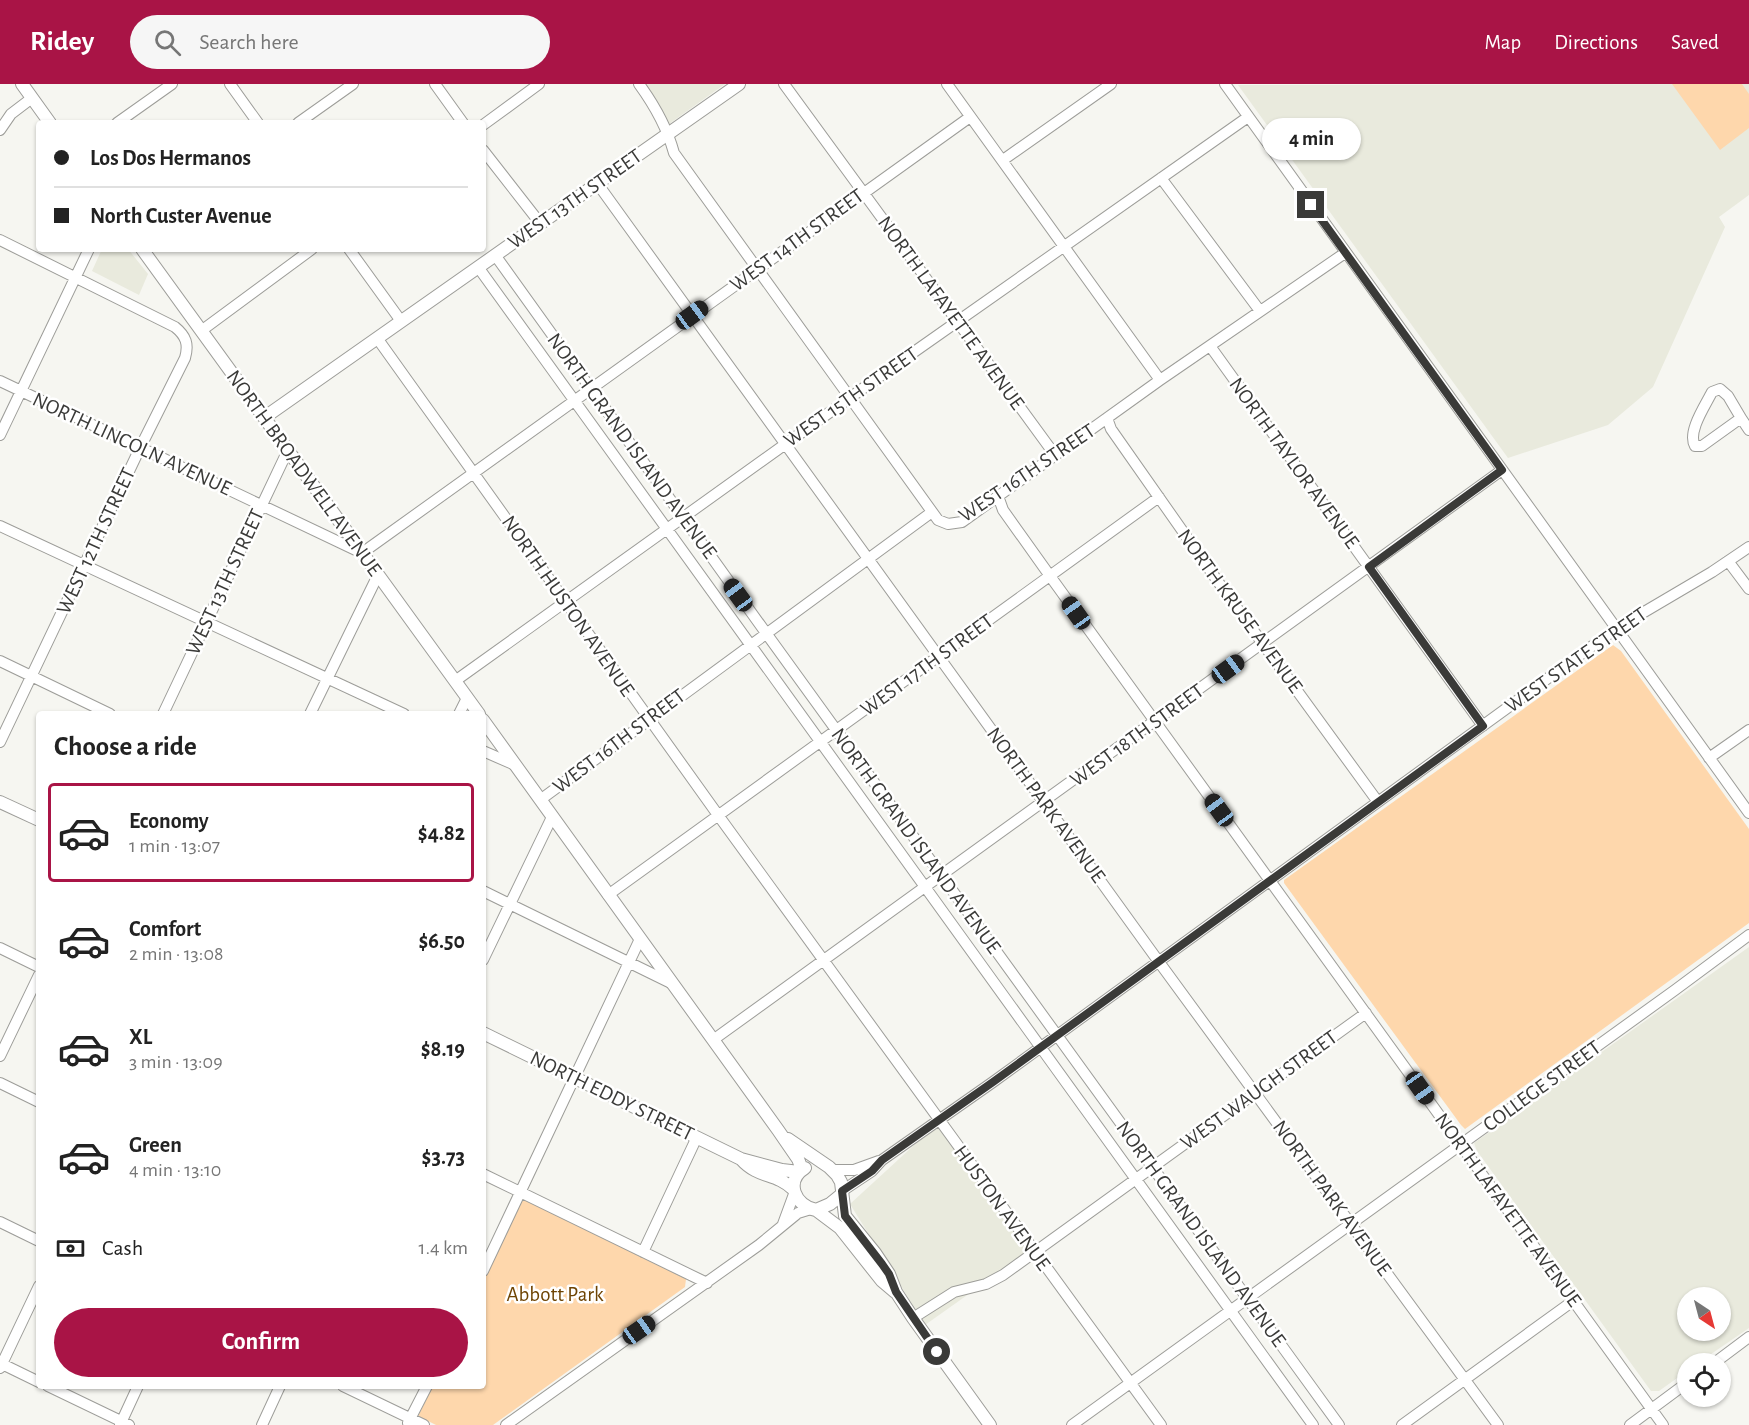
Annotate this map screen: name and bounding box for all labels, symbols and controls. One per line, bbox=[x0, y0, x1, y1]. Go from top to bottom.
search box bbox=[130, 15, 550, 69]
icon: search bbox=[151, 26, 184, 59]
text: Ridey bbox=[30, 28, 94, 56]
text: Search here bbox=[199, 31, 299, 53]
text: Map bbox=[1485, 32, 1521, 53]
text: Directions bbox=[1554, 32, 1638, 53]
text: Saved bbox=[1671, 32, 1719, 53]
callout: 4 min bbox=[1262, 118, 1360, 160]
text: 4 min bbox=[1289, 129, 1334, 149]
street label: WEST 13TH STREET bbox=[504, 145, 646, 253]
text: Los Dos Hermanos bbox=[90, 147, 251, 169]
street label: WEST 14TH STREET bbox=[726, 185, 868, 295]
route end bbox=[1297, 191, 1324, 218]
text: North Custer Avenue bbox=[90, 205, 272, 227]
street label: NORTH LAFAYETTE AVENUE bbox=[874, 212, 1028, 414]
car bbox=[672, 297, 712, 333]
street label: NORTH GRAND ISLAND AVENUE bbox=[543, 329, 721, 563]
street label: WEST 15TH STREET bbox=[780, 343, 922, 451]
street label: NORTH BROADWELL AVENUE bbox=[222, 366, 386, 580]
street label: NORTH TAYLOR AVENUE bbox=[1225, 374, 1363, 552]
street label: NORTH LINCOLN AVENUE bbox=[29, 389, 235, 499]
street label: WEST 16TH STREET bbox=[955, 420, 1099, 526]
street label: WEST 12TH STREET bbox=[53, 464, 139, 618]
street label: WEST 13TH STREET bbox=[182, 506, 268, 658]
street label: NORTH HUSTON AVENUE bbox=[498, 512, 638, 700]
street label: NORTH KRUSE AVENUE bbox=[1174, 525, 1306, 697]
car bbox=[720, 575, 756, 615]
car bbox=[1058, 593, 1094, 633]
street label: WEST STATE STREET bbox=[1501, 603, 1651, 717]
street label: WEST 17TH STREET bbox=[857, 610, 997, 720]
car bbox=[1208, 651, 1248, 687]
street label: WEST 18TH STREET bbox=[1066, 680, 1208, 790]
street label: WEST 16TH STREET bbox=[549, 685, 689, 797]
street label: NORTH GRAND ISLAND AVENUE bbox=[827, 724, 1005, 958]
street label: NORTH PARK AVENUE bbox=[983, 724, 1109, 886]
text: Choose a ride bbox=[54, 733, 197, 760]
car bbox=[1201, 790, 1237, 830]
icon: car bbox=[57, 806, 111, 860]
text: Economy bbox=[129, 810, 209, 832]
text: $4.82 bbox=[418, 822, 465, 844]
text: 1 min · 13:07 bbox=[129, 836, 220, 856]
icon: car bbox=[57, 914, 111, 968]
text: Comfort bbox=[129, 918, 201, 940]
text: $6.50 bbox=[418, 930, 465, 952]
text: 2 min · 13:08 bbox=[129, 944, 223, 964]
icon: car bbox=[57, 1022, 111, 1076]
text: XL bbox=[129, 1026, 152, 1048]
street label: WEST WAUGH STREET bbox=[1177, 1026, 1341, 1154]
street label: COLLEGE STREET bbox=[1479, 1036, 1605, 1136]
text: $8.19 bbox=[421, 1038, 465, 1060]
street label: NORTH EDDY STREET bbox=[527, 1047, 697, 1145]
text: 3 min · 13:09 bbox=[129, 1052, 223, 1072]
car bbox=[1402, 1068, 1438, 1108]
street label: NORTH LAFAYETTE AVENUE bbox=[1431, 1109, 1585, 1311]
street label: NORTH GRAND ISLAND AVENUE bbox=[1112, 1117, 1290, 1351]
street label: NORTH PARK AVENUE bbox=[1269, 1117, 1395, 1279]
icon: car bbox=[57, 1130, 111, 1184]
text: Green bbox=[129, 1134, 182, 1156]
street label: HUSTON AVENUE bbox=[950, 1142, 1054, 1274]
text: $3.73 bbox=[422, 1146, 465, 1168]
text: 4 min · 13:10 bbox=[129, 1160, 221, 1180]
icon: cash bbox=[54, 1232, 87, 1265]
text: Cash bbox=[102, 1237, 143, 1259]
text: 1.4 km bbox=[419, 1238, 468, 1258]
park label: Abbott Park bbox=[506, 1284, 604, 1305]
north arrow bbox=[1677, 1287, 1731, 1341]
map controls bbox=[1677, 1287, 1731, 1407]
button: Confirm bbox=[54, 1308, 468, 1377]
car bbox=[619, 1312, 659, 1348]
route start bbox=[923, 1338, 950, 1365]
button: locate bbox=[1677, 1353, 1731, 1407]

